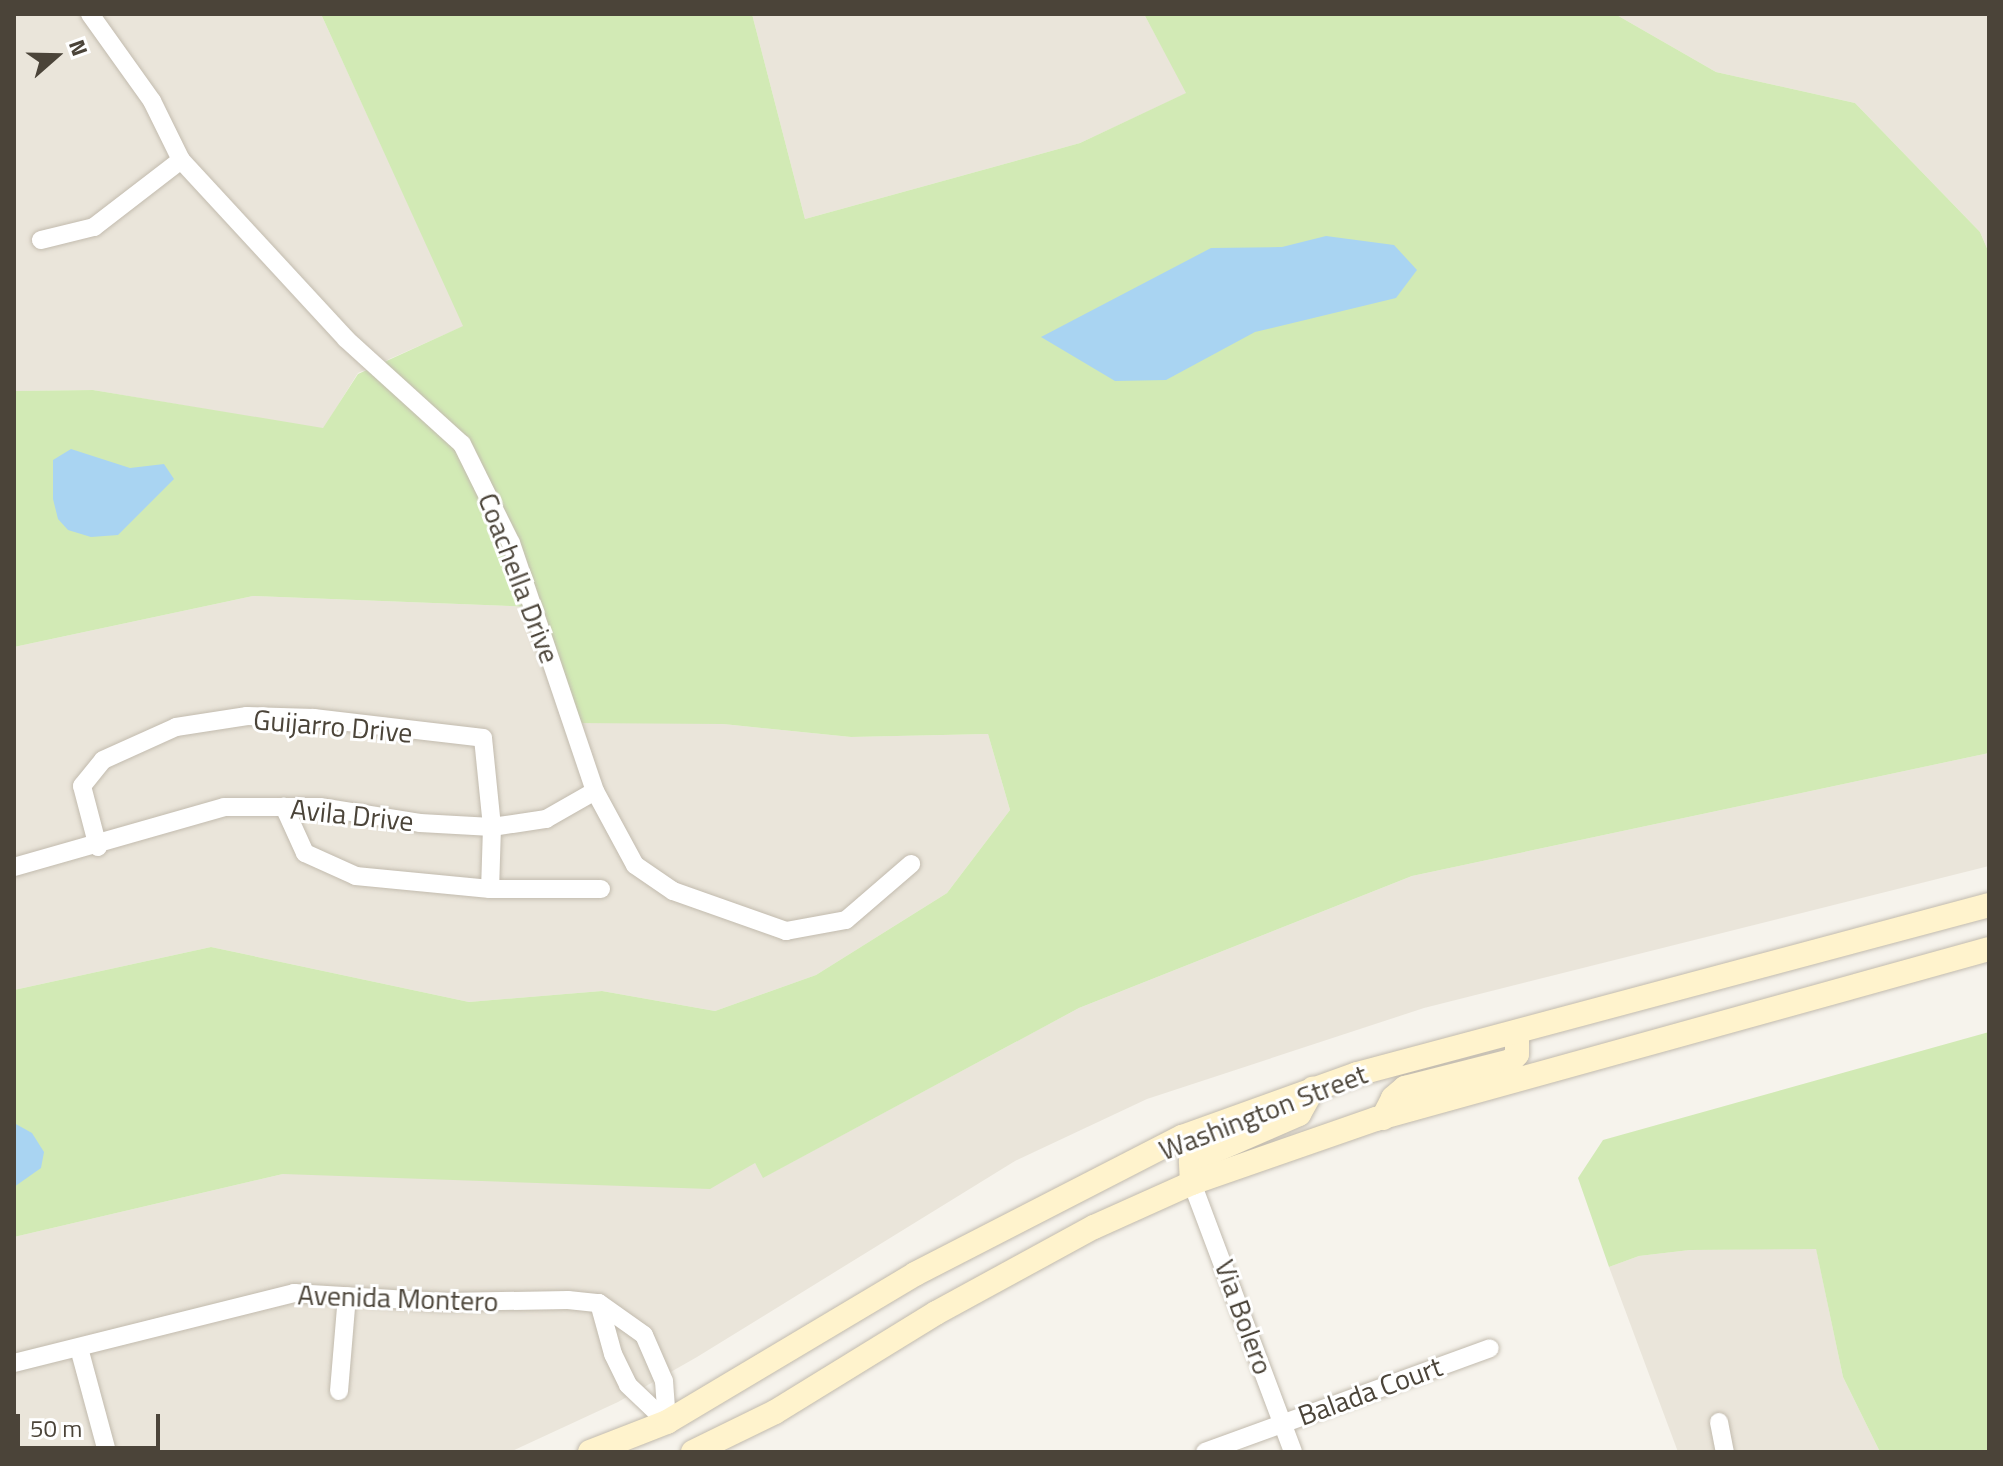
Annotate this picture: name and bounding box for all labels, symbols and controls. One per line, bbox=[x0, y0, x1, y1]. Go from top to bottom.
north arrow bbox=[16, 16, 96, 96]
text: N bbox=[60, 35, 97, 61]
street label: Coachella Drive bbox=[471, 488, 567, 668]
street label: Guijarro Drive bbox=[252, 702, 414, 750]
street label: Avila Drive bbox=[289, 792, 415, 838]
street label: Washington Street bbox=[1154, 1057, 1372, 1167]
street label: Via Bolero bbox=[1208, 1255, 1280, 1379]
street label: Avenida Montero bbox=[297, 1278, 499, 1318]
street label: Balada Court bbox=[1293, 1349, 1447, 1433]
scale bar bbox=[20, 1398, 164, 1448]
text: 50 m bbox=[30, 1410, 82, 1446]

